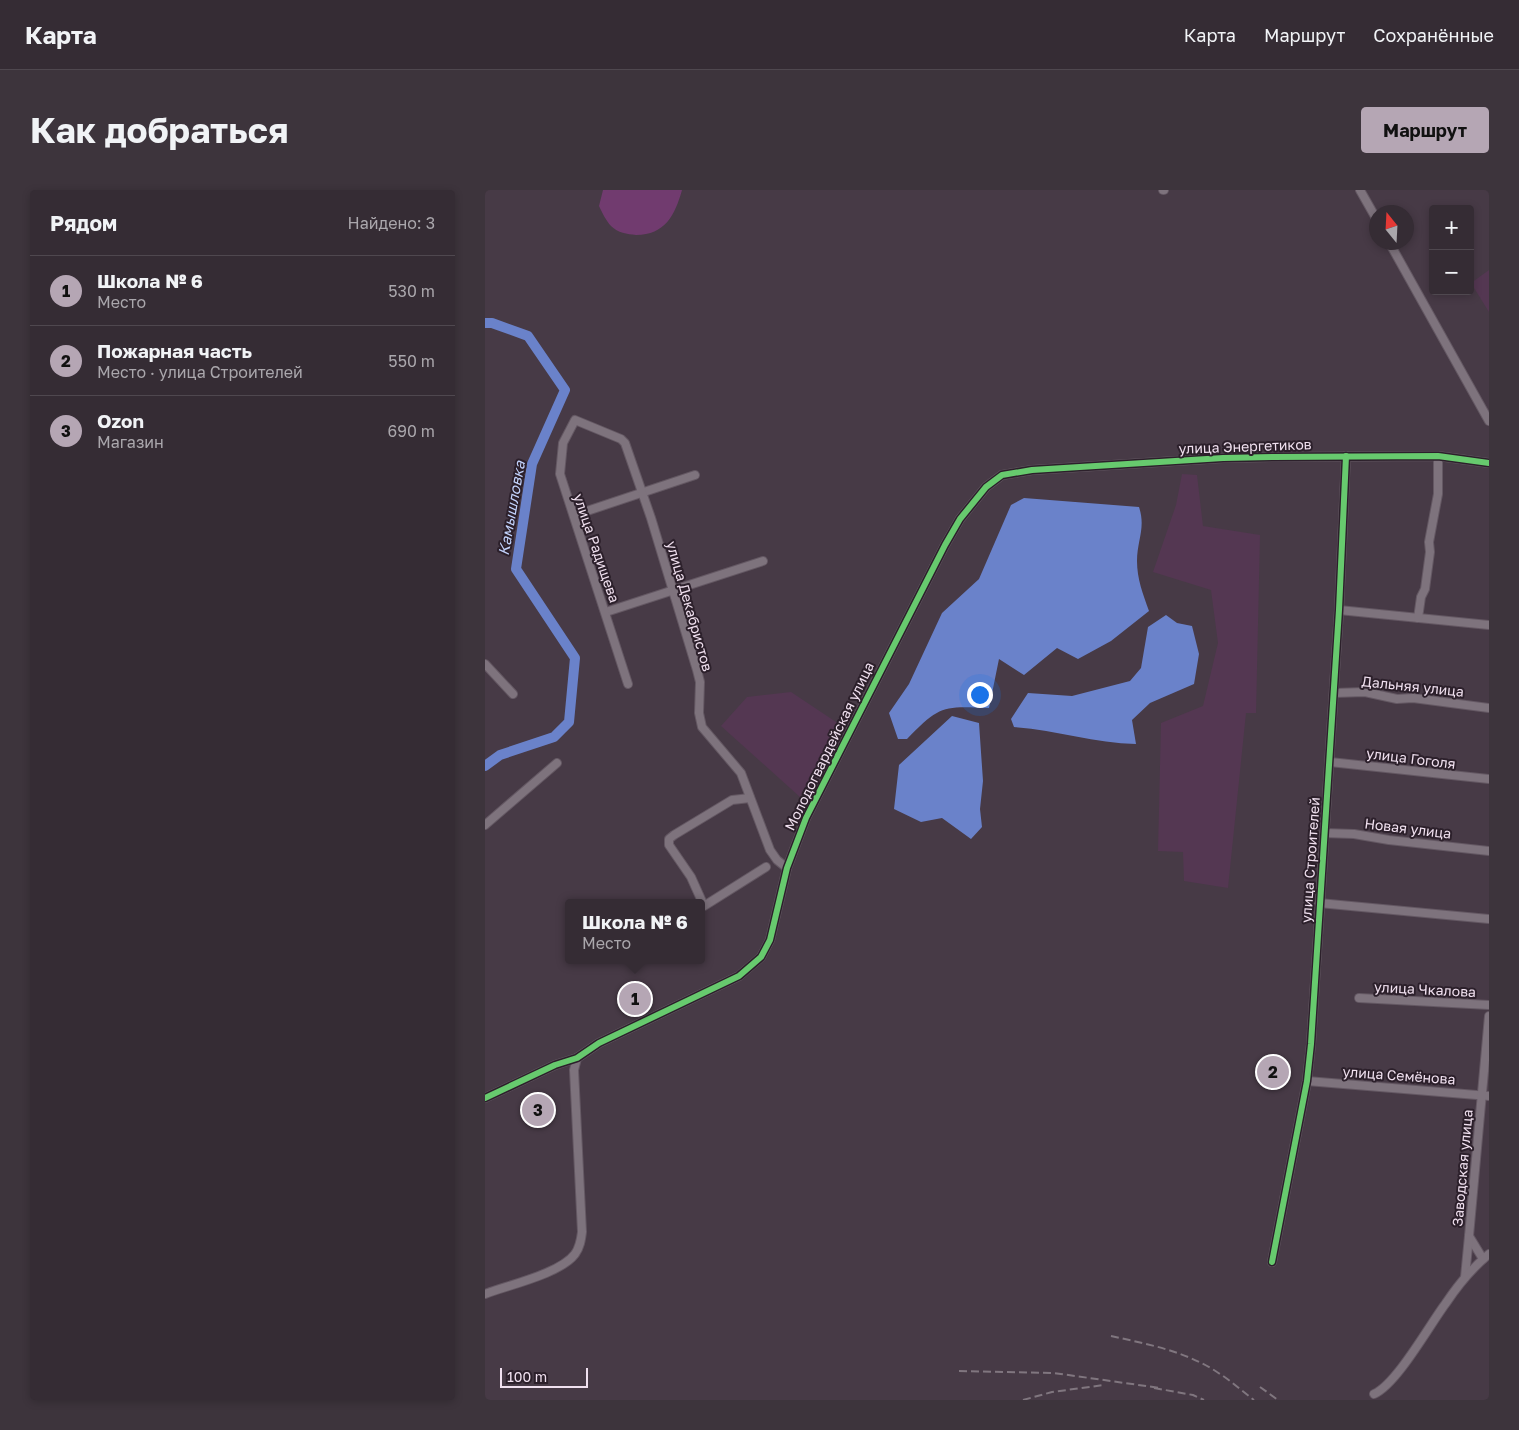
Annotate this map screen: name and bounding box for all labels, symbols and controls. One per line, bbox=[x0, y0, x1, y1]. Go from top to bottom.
text: Карта bbox=[25, 20, 97, 49]
text: Карта bbox=[1184, 24, 1236, 46]
text: Маршрут bbox=[1264, 24, 1345, 46]
text: Сохранённые bbox=[1373, 24, 1494, 46]
button: Маршрут bbox=[1361, 107, 1489, 153]
text: Как добраться bbox=[30, 109, 288, 151]
north arrow bbox=[1369, 205, 1414, 250]
map controls bbox=[1429, 205, 1474, 295]
button: + bbox=[1429, 205, 1474, 250]
text: Рядом bbox=[50, 210, 117, 236]
text: Найдено: 3 bbox=[348, 213, 435, 233]
button: − bbox=[1429, 250, 1474, 295]
text: Школа № 6 bbox=[97, 269, 203, 292]
text: 1 bbox=[62, 281, 70, 301]
text: 530 m bbox=[388, 281, 435, 301]
text: Место bbox=[97, 292, 146, 312]
text: Пожарная часть bbox=[97, 339, 252, 362]
text: 2 bbox=[61, 351, 71, 371]
text: 550 m bbox=[388, 351, 435, 371]
text: Место · улица Строителей bbox=[97, 362, 303, 382]
text: Ozon bbox=[97, 409, 144, 432]
text: 3 bbox=[61, 421, 71, 441]
text: 690 m bbox=[388, 421, 435, 441]
text: Магазин bbox=[97, 432, 164, 452]
street label: улица Энергетиков bbox=[1178, 435, 1312, 457]
water label: Камышловка bbox=[494, 459, 528, 557]
street label: улица Радищева bbox=[570, 491, 624, 605]
street label: улица Декабристов bbox=[663, 539, 717, 673]
street label: Молодогвардейская улица bbox=[781, 659, 877, 833]
street label: Дальняя улица bbox=[1361, 672, 1465, 700]
your location bbox=[967, 682, 993, 708]
street label: улица Гоголя bbox=[1365, 744, 1457, 772]
street label: улица Строителей bbox=[1297, 797, 1323, 923]
street label: Новая улица bbox=[1364, 814, 1452, 842]
popup bbox=[565, 899, 705, 964]
text: Школа № 6 bbox=[582, 910, 688, 933]
text: Место bbox=[582, 933, 631, 953]
street label: улица Чкалова bbox=[1374, 978, 1476, 1000]
pin: 1 bbox=[619, 980, 651, 1018]
pin: 2 bbox=[1257, 1053, 1289, 1091]
street label: улица Семёнова bbox=[1342, 1063, 1456, 1087]
pin: 3 bbox=[522, 1091, 554, 1129]
street label: Заводская улица bbox=[1448, 1109, 1476, 1227]
scale bar bbox=[500, 1365, 587, 1388]
text: 100 m bbox=[507, 1368, 547, 1385]

